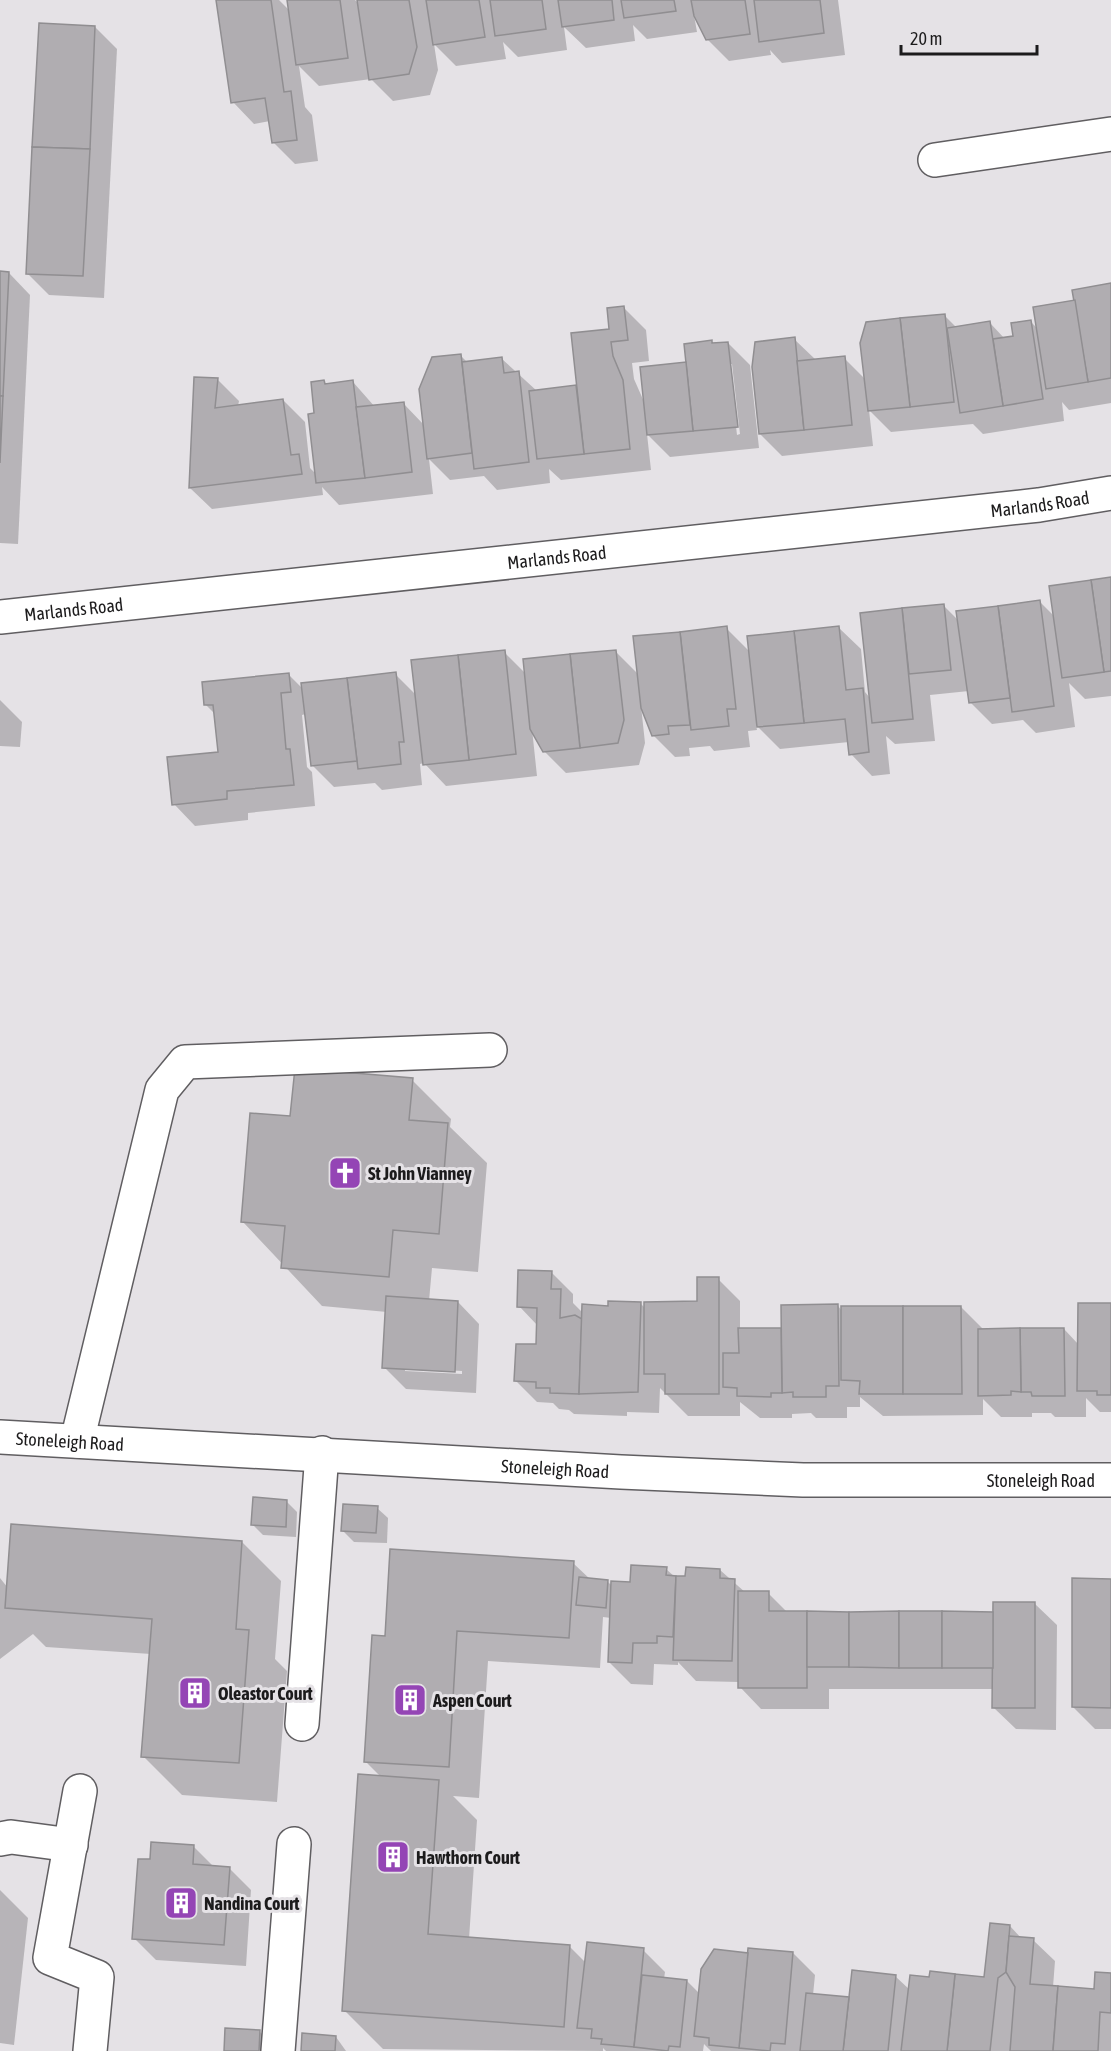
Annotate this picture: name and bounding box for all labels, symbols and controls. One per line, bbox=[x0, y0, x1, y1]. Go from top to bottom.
scale bar bbox=[901, 18, 1038, 56]
text: 20 m bbox=[910, 28, 942, 49]
street label: Marlands Road bbox=[989, 486, 1091, 521]
street label: Marlands Road bbox=[506, 541, 607, 573]
street label: Marlands Road bbox=[23, 593, 124, 625]
church icon: St John Vianney bbox=[327, 1155, 363, 1191]
place label: St John Vianney bbox=[368, 1163, 472, 1184]
street label: Stoneleigh Road bbox=[15, 1427, 125, 1454]
street label: Stoneleigh Road bbox=[500, 1455, 610, 1482]
street label: Stoneleigh Road bbox=[987, 1470, 1095, 1491]
building icon: Oleastor Court bbox=[177, 1675, 213, 1711]
building icon: Aspen Court bbox=[392, 1682, 428, 1718]
place label: Oleastor Court bbox=[218, 1683, 314, 1704]
place label: Aspen Court bbox=[432, 1690, 512, 1711]
building icon: Hawthorn Court bbox=[375, 1839, 411, 1875]
place label: Hawthorn Court bbox=[416, 1847, 521, 1868]
building icon: Nandina Court bbox=[163, 1885, 199, 1921]
place label: Nandina Court bbox=[204, 1893, 300, 1914]

